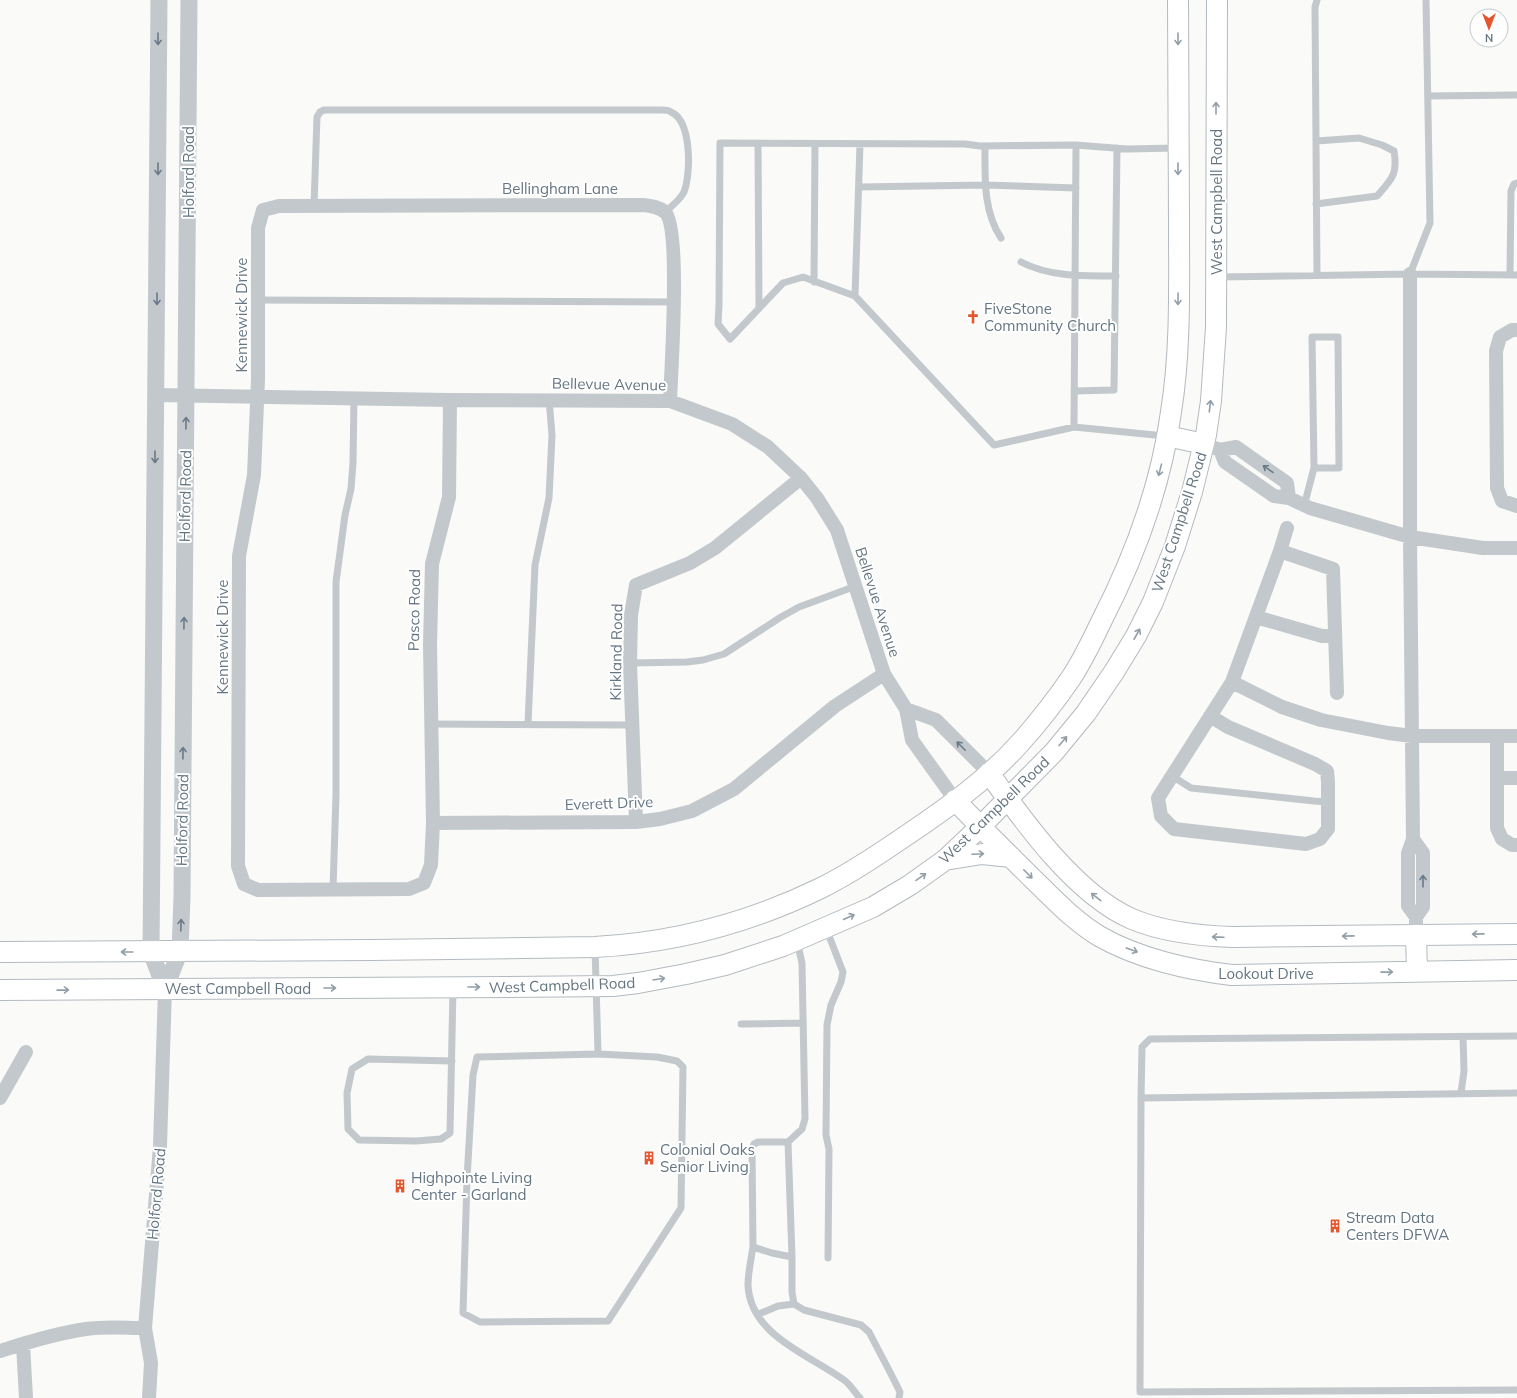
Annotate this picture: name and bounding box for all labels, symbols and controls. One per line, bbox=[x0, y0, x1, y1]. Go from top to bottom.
north arrow bbox=[1469, 8, 1509, 48]
text: N bbox=[1485, 31, 1493, 45]
one-way arrow bbox=[155, 32, 162, 45]
one-way arrow bbox=[1174, 32, 1182, 45]
one-way arrow bbox=[1212, 102, 1220, 115]
street label: Holford Road bbox=[179, 126, 198, 218]
street label: West Campbell Road bbox=[1207, 129, 1226, 275]
one-way arrow bbox=[154, 162, 162, 175]
one-way arrow bbox=[1174, 162, 1182, 175]
street label: Bellingham Lane bbox=[502, 179, 618, 198]
street label: Kennewick Drive bbox=[232, 257, 251, 373]
one-way arrow bbox=[153, 292, 161, 305]
one-way arrow bbox=[1175, 292, 1182, 305]
place label: FiveStone Community Church bbox=[984, 299, 1116, 335]
church icon: FiveStone Community Church bbox=[965, 309, 981, 325]
street label: Bellevue Avenue bbox=[552, 374, 666, 394]
one-way arrow bbox=[1206, 400, 1214, 413]
one-way arrow bbox=[182, 417, 190, 430]
street label: West Campbell Road bbox=[1147, 449, 1211, 595]
one-way arrow bbox=[152, 450, 159, 463]
street label: Holford Road bbox=[175, 450, 195, 542]
one-way arrow bbox=[1156, 463, 1164, 476]
one-way arrow bbox=[1263, 465, 1274, 473]
street label: Bellevue Avenue bbox=[851, 545, 905, 659]
street label: Pasco Road bbox=[404, 569, 424, 651]
street label: Kennewick Drive bbox=[213, 579, 232, 695]
street label: Kirkland Road bbox=[606, 603, 626, 701]
one-way arrow bbox=[180, 617, 188, 630]
one-way arrow bbox=[1134, 628, 1141, 640]
one-way arrow bbox=[1059, 735, 1068, 746]
one-way arrow bbox=[956, 741, 966, 751]
one-way arrow bbox=[179, 747, 187, 760]
street label: West Campbell Road bbox=[935, 752, 1053, 868]
street label: Holford Road bbox=[172, 774, 192, 866]
street label: Everett Drive bbox=[564, 792, 654, 814]
one-way arrow bbox=[971, 851, 984, 858]
one-way arrow bbox=[1023, 869, 1033, 879]
one-way arrow bbox=[915, 873, 926, 881]
one-way arrow bbox=[1419, 875, 1427, 888]
one-way arrow bbox=[1091, 893, 1102, 901]
one-way arrow bbox=[842, 913, 854, 921]
one-way arrow bbox=[177, 919, 185, 932]
one-way arrow bbox=[1472, 930, 1485, 938]
one-way arrow bbox=[1342, 932, 1355, 940]
one-way arrow bbox=[1212, 933, 1225, 940]
one-way arrow bbox=[1125, 947, 1137, 955]
one-way arrow bbox=[121, 948, 134, 956]
street label: Lookout Drive bbox=[1218, 964, 1314, 983]
one-way arrow bbox=[1380, 968, 1393, 976]
street label: West Campbell Road bbox=[488, 973, 636, 997]
one-way arrow bbox=[652, 975, 665, 983]
street label: West Campbell Road bbox=[165, 979, 311, 998]
one-way arrow bbox=[467, 983, 480, 991]
one-way arrow bbox=[323, 984, 336, 992]
one-way arrow bbox=[56, 986, 69, 994]
place label: Colonial Oaks Senior Living bbox=[660, 1140, 755, 1176]
street label: Holford Road bbox=[143, 1147, 169, 1241]
building icon: Colonial Oaks Senior Living bbox=[641, 1150, 657, 1166]
place label: Highpointe Living Center - Garland bbox=[411, 1168, 532, 1204]
building icon: Highpointe Living Center - Garland bbox=[392, 1178, 408, 1194]
place label: Stream Data Centers DFWA bbox=[1346, 1208, 1449, 1244]
building icon: Stream Data Centers DFWA bbox=[1327, 1218, 1343, 1234]

